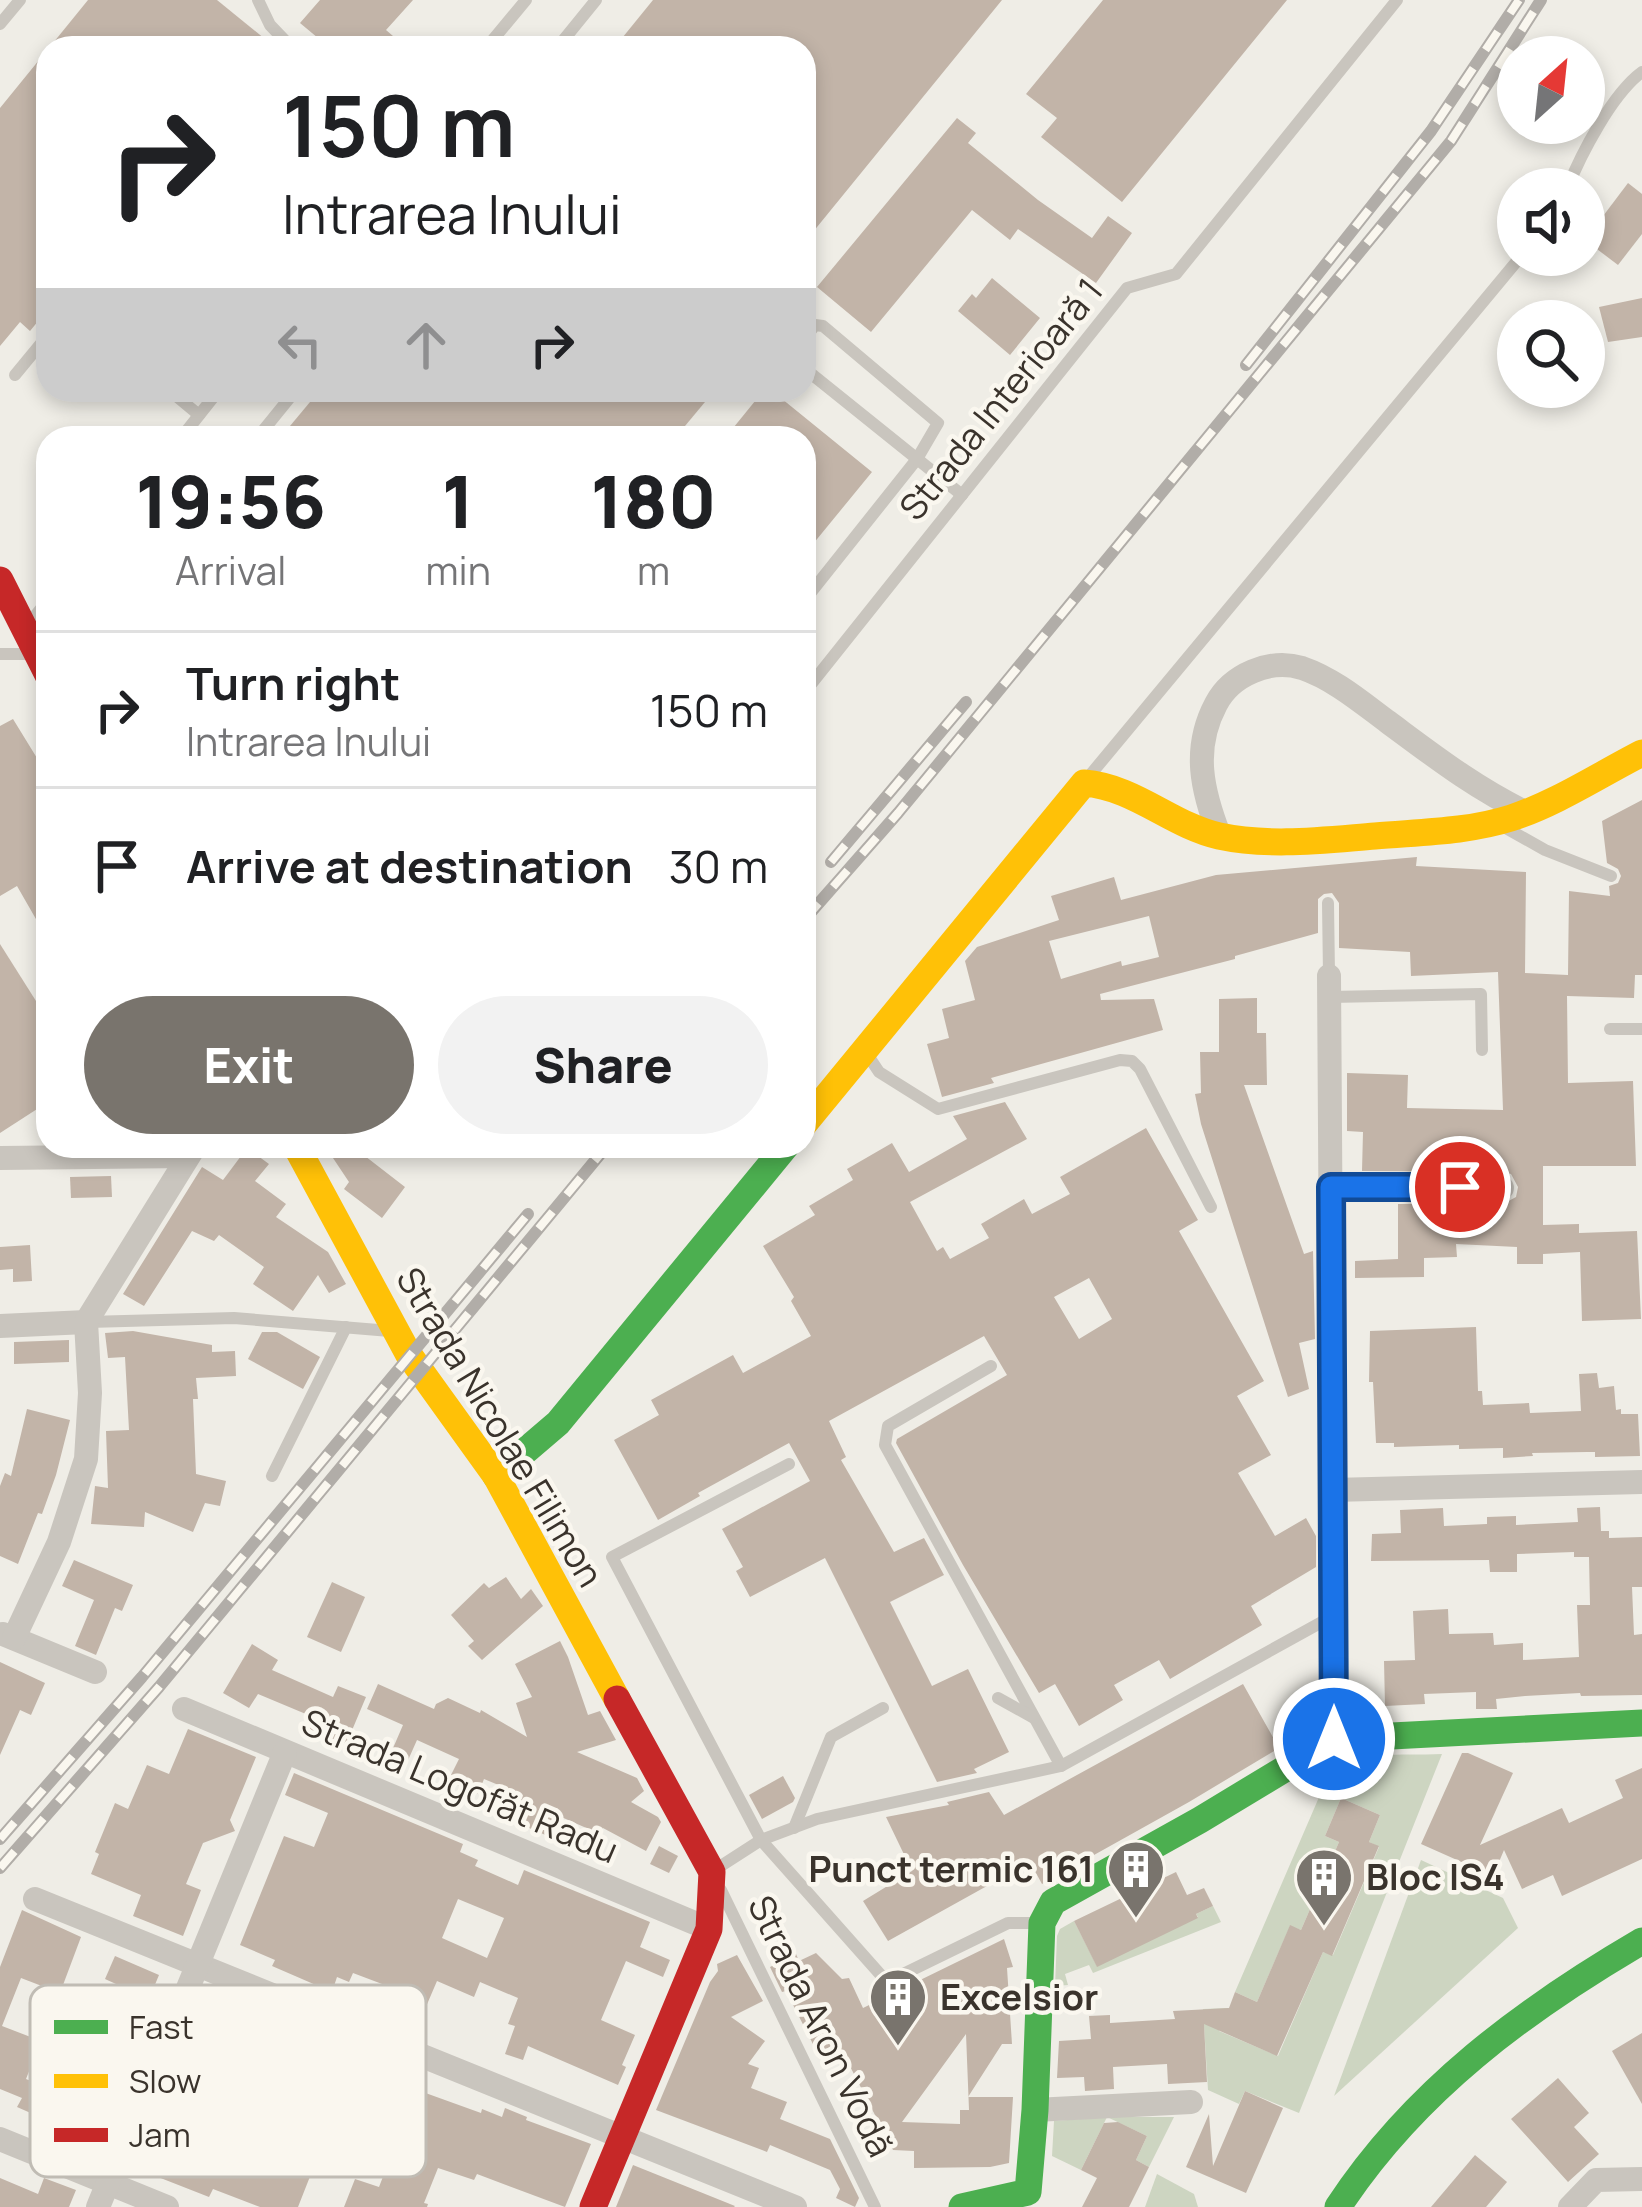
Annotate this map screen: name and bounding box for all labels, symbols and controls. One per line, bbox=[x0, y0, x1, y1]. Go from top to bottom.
north arrow bbox=[1497, 36, 1605, 144]
map controls bbox=[1497, 36, 1605, 408]
text: 150 m bbox=[282, 67, 516, 182]
icon: right bbox=[84, 84, 240, 240]
button: sound bbox=[1497, 168, 1605, 276]
text: Intrarea Inului bbox=[282, 176, 622, 250]
street label: Strada Interioară 1 bbox=[888, 267, 1113, 530]
button: search bbox=[1497, 300, 1605, 408]
icon: left bbox=[267, 312, 333, 378]
icon: ahead bbox=[393, 312, 459, 378]
icon: right bbox=[519, 312, 585, 378]
text: 19:56 bbox=[136, 451, 326, 550]
text: 1 bbox=[442, 451, 475, 550]
text: 180 bbox=[590, 451, 716, 550]
text: Arrival bbox=[175, 543, 286, 597]
text: min bbox=[425, 543, 491, 597]
text: m bbox=[637, 543, 670, 597]
text: Turn right bbox=[186, 652, 400, 714]
icon: right bbox=[84, 677, 150, 743]
text: 150 m bbox=[650, 679, 768, 741]
text: Intrarea Inului bbox=[186, 714, 431, 768]
icon: arrive bbox=[84, 833, 150, 899]
text: Arrive at destination bbox=[186, 835, 633, 897]
text: 30 m bbox=[669, 835, 768, 897]
button: Exit bbox=[84, 996, 414, 1134]
button: Share bbox=[438, 996, 768, 1134]
pin bbox=[1409, 1136, 1511, 1238]
icon: arrive bbox=[1427, 1154, 1493, 1220]
street label: Strada Nicolae Filimon bbox=[386, 1258, 615, 1595]
position arrow bbox=[1271, 1676, 1397, 1802]
street label: Strada Logofăt Radu bbox=[295, 1697, 626, 1874]
building icon: Punct termic 161 bbox=[1105, 1838, 1167, 1920]
place label: Punct termic 161 bbox=[808, 1844, 1094, 1893]
building icon: Bloc IS4 bbox=[1293, 1846, 1355, 1928]
place label: Bloc IS4 bbox=[1366, 1852, 1505, 1901]
street label: Strada Aron Vodă bbox=[737, 1887, 906, 2165]
building icon: Excelsior bbox=[867, 1966, 929, 2048]
place label: Excelsior bbox=[940, 1972, 1098, 2021]
legend bbox=[30, 1985, 426, 2177]
text: Fast bbox=[129, 2004, 194, 2049]
text: Slow bbox=[129, 2058, 201, 2103]
text: Jam bbox=[129, 2112, 191, 2157]

